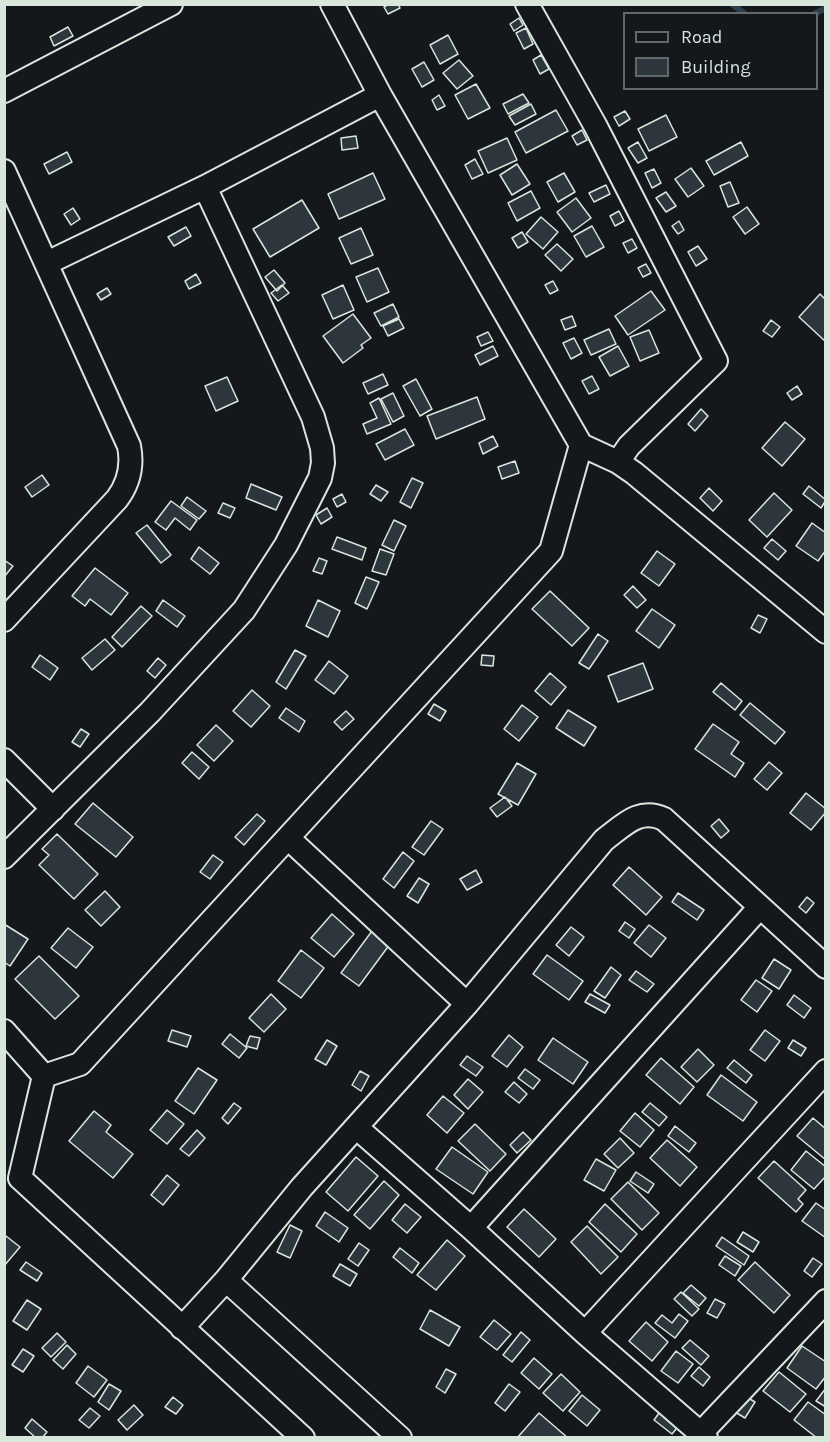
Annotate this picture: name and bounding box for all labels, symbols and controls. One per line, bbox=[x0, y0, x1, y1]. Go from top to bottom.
legend bbox=[623, 12, 818, 90]
text: Road bbox=[681, 26, 722, 48]
text: Building bbox=[681, 56, 751, 78]

